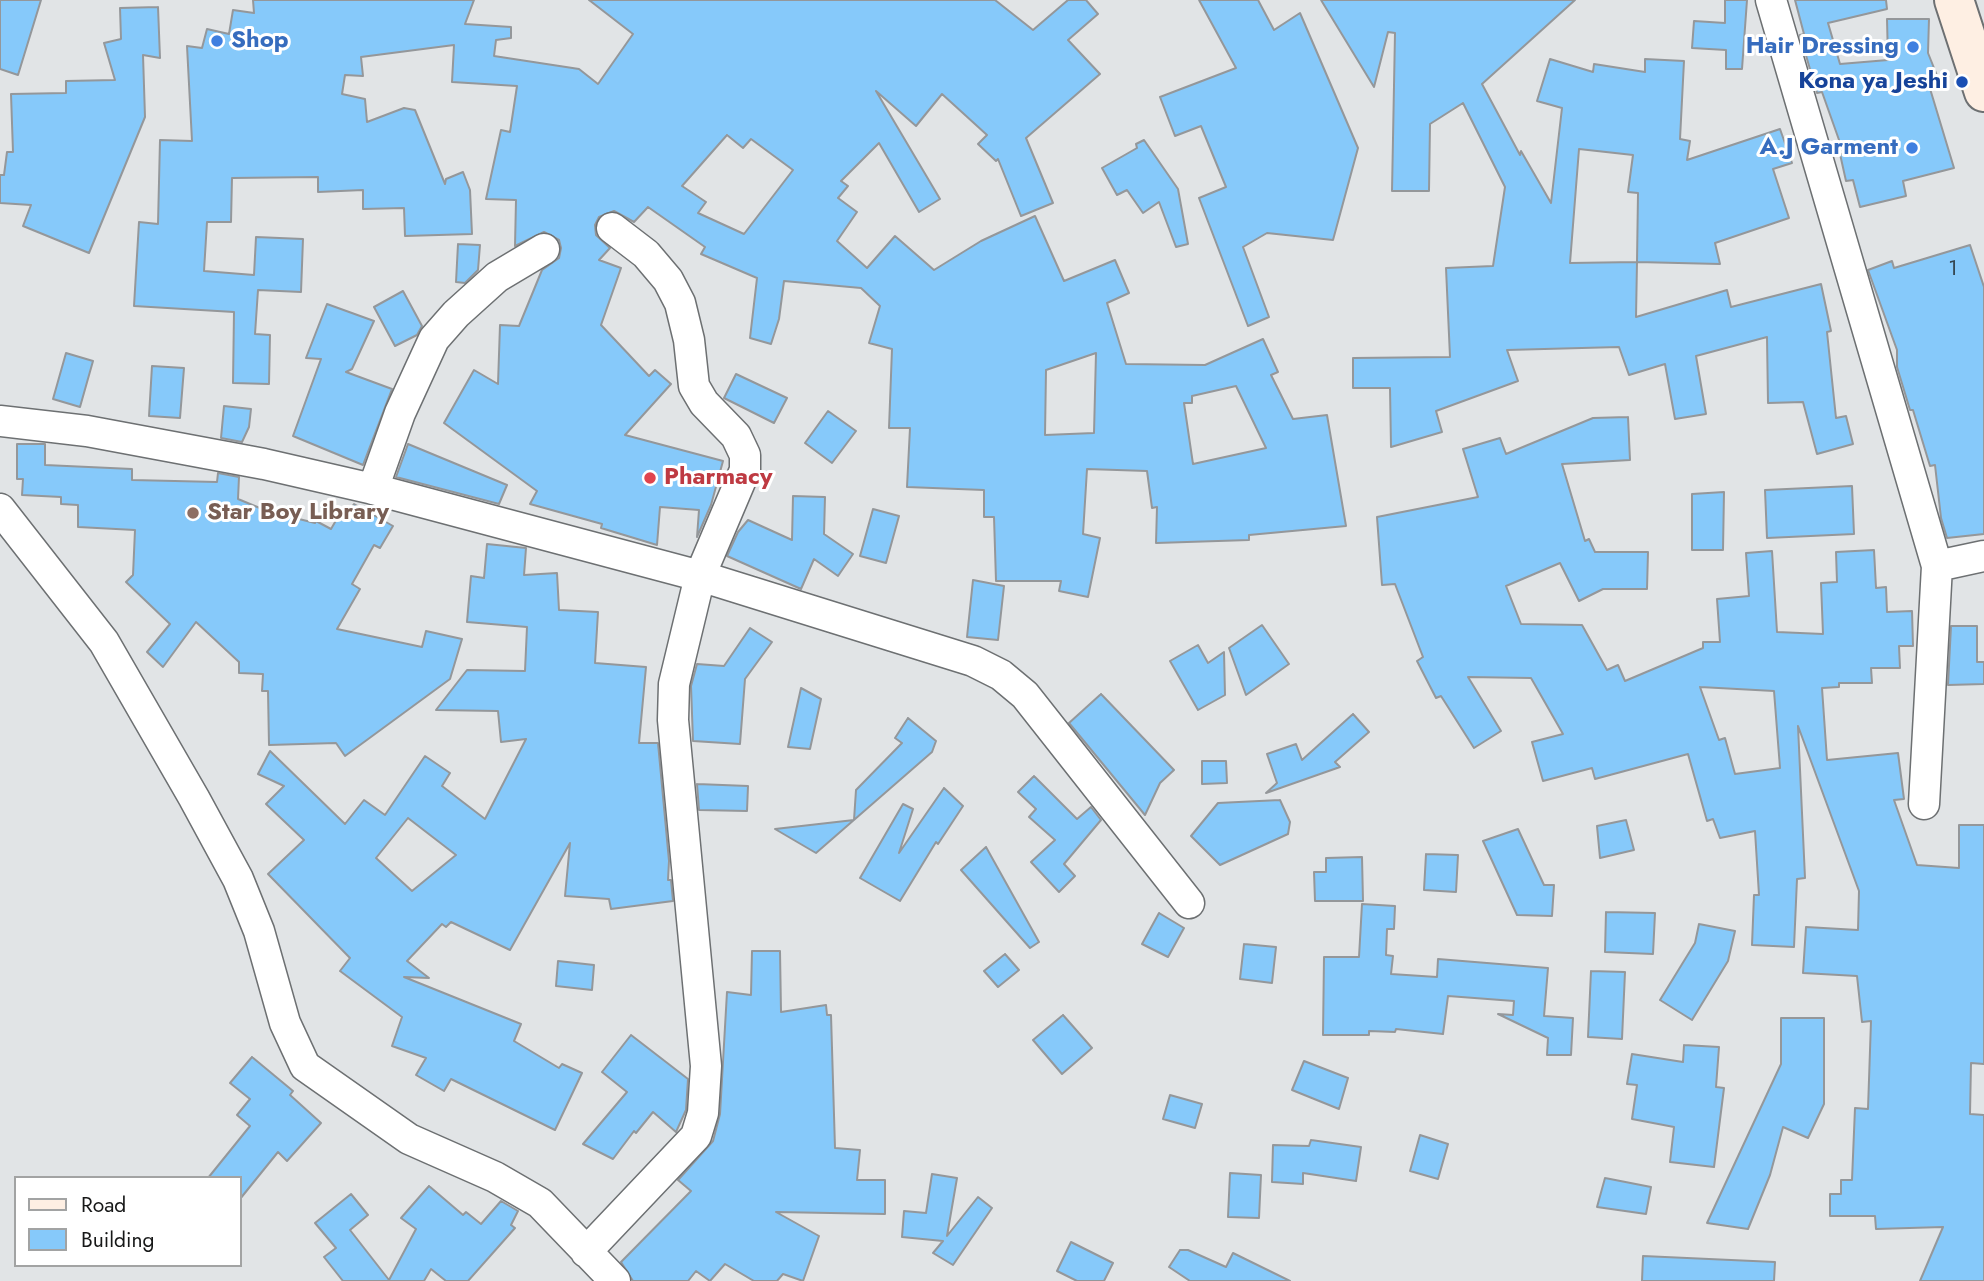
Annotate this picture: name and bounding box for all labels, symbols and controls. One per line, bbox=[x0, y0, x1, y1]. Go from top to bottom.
place label: Shop bbox=[231, 27, 289, 55]
marker: Shop bbox=[209, 33, 225, 49]
place label: Hair Dressing bbox=[1746, 33, 1899, 61]
marker: Hair Dressing bbox=[1905, 39, 1921, 55]
place label: Kona ya Jeshi bbox=[1798, 68, 1948, 96]
marker: Kona ya Jeshi bbox=[1954, 74, 1970, 90]
place label: A.J Garment bbox=[1760, 134, 1898, 162]
marker: A.J Garment bbox=[1904, 140, 1920, 156]
house number: 1 bbox=[1948, 257, 1958, 283]
place label: Pharmacy bbox=[664, 464, 772, 492]
marker: Pharmacy bbox=[642, 470, 658, 486]
place label: Star Boy Library bbox=[207, 499, 389, 527]
marker: Star Boy Library bbox=[185, 505, 201, 521]
legend bbox=[14, 1176, 242, 1267]
text: Road bbox=[81, 1190, 126, 1220]
text: Building bbox=[81, 1225, 154, 1255]

